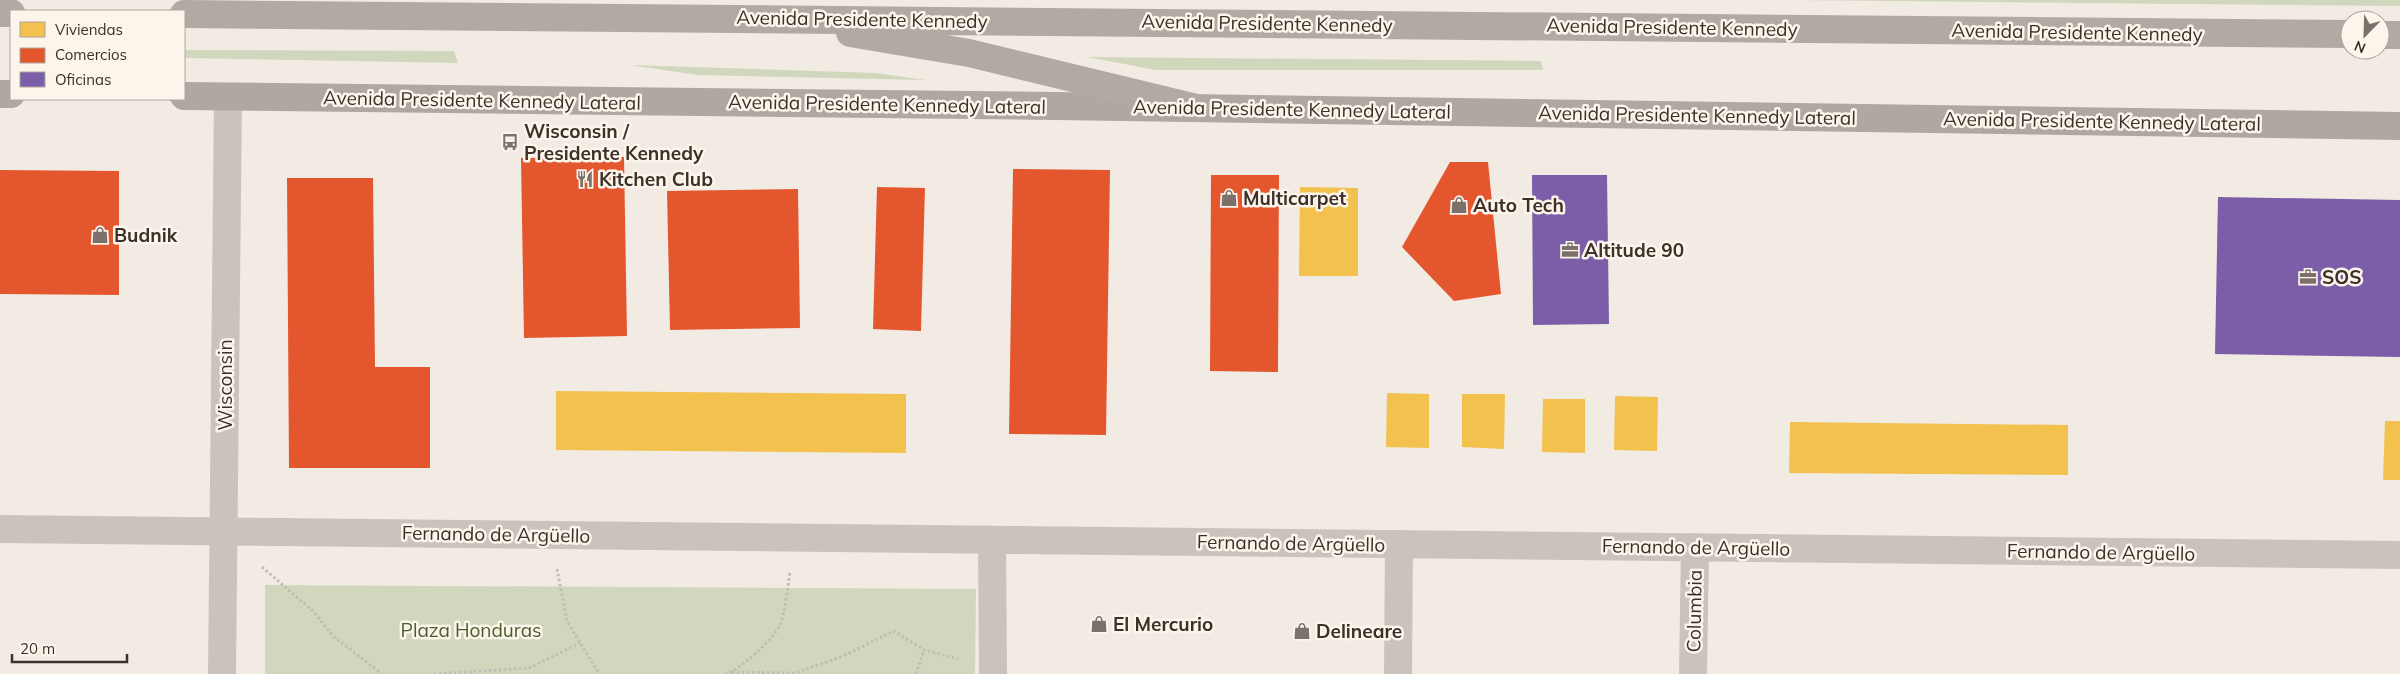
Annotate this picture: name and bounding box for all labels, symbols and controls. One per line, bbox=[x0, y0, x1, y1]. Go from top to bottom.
street label: Avenida Presidente Kennedy bbox=[736, 5, 988, 33]
street label: Avenida Presidente Kennedy bbox=[1141, 9, 1393, 37]
legend bbox=[10, 10, 185, 100]
north arrow bbox=[2340, 10, 2390, 60]
street label: Avenida Presidente Kennedy bbox=[1546, 13, 1798, 41]
street label: Avenida Presidente Kennedy bbox=[1951, 18, 2203, 46]
text: Viviendas bbox=[55, 20, 123, 39]
text: N bbox=[2352, 37, 2368, 57]
text: Comercios bbox=[55, 45, 127, 64]
text: Oficinas bbox=[55, 70, 111, 89]
street label: Avenida Presidente Kennedy Lateral bbox=[323, 85, 641, 115]
street label: Avenida Presidente Kennedy Lateral bbox=[728, 89, 1046, 119]
street label: Avenida Presidente Kennedy Lateral bbox=[1133, 94, 1451, 124]
street label: Avenida Presidente Kennedy Lateral bbox=[1538, 100, 1856, 130]
street label: Avenida Presidente Kennedy Lateral bbox=[1943, 106, 2261, 136]
place label: Wisconsin / Presidente Kennedy bbox=[524, 119, 704, 165]
bus stop icon: Wisconsin / Presidente Kennedy bbox=[500, 132, 520, 152]
place label: Kitchen Club bbox=[599, 167, 713, 191]
restaurant icon: Kitchen Club bbox=[575, 169, 595, 189]
place label: Multicarpet bbox=[1243, 186, 1346, 210]
shop icon: Multicarpet bbox=[1219, 188, 1239, 208]
place label: Auto Tech bbox=[1473, 193, 1564, 217]
shop icon: Auto Tech bbox=[1449, 195, 1469, 215]
place label: Budnik bbox=[114, 223, 178, 247]
shop icon: Budnik bbox=[90, 225, 110, 245]
place label: Altitude 90 bbox=[1584, 238, 1684, 262]
office icon: Altitude 90 bbox=[1560, 240, 1580, 260]
place label: SOS bbox=[2322, 265, 2361, 289]
office icon: SOS bbox=[2298, 267, 2318, 287]
street label: Wisconsin bbox=[213, 339, 237, 431]
street label: Fernando de Argüello bbox=[402, 520, 590, 548]
street label: Fernando de Argüello bbox=[1197, 529, 1385, 557]
street label: Fernando de Argüello bbox=[1602, 533, 1790, 561]
street label: Fernando de Argüello bbox=[2007, 538, 2195, 566]
street label: Columbia bbox=[1681, 569, 1707, 653]
place label: El Mercurio bbox=[1113, 612, 1213, 636]
shop icon: El Mercurio bbox=[1089, 614, 1109, 634]
park label: Plaza Honduras bbox=[401, 618, 541, 642]
place label: Delineare bbox=[1316, 619, 1402, 643]
shop icon: Delineare bbox=[1292, 621, 1312, 641]
scale bar bbox=[12, 632, 128, 664]
text: 20 m bbox=[20, 639, 55, 658]

